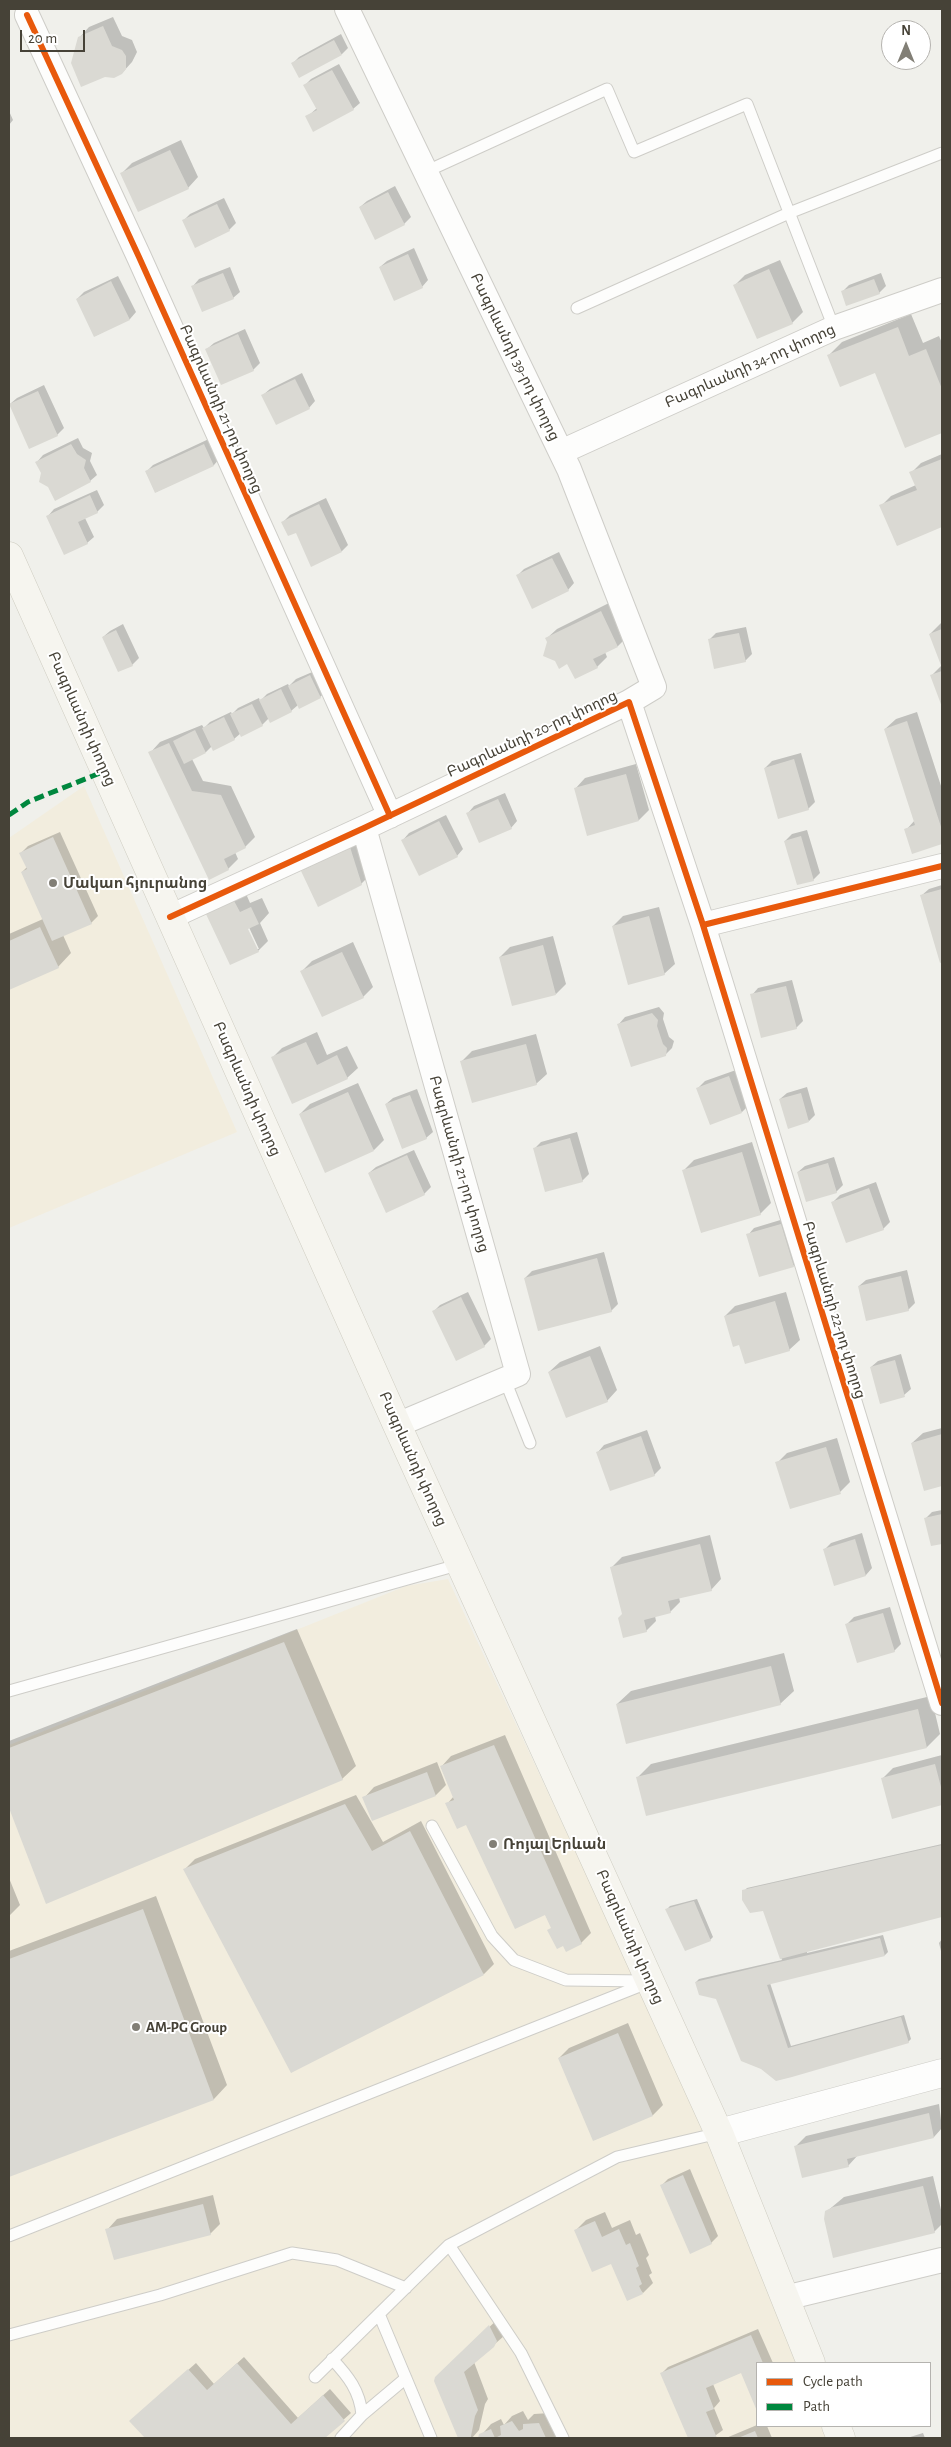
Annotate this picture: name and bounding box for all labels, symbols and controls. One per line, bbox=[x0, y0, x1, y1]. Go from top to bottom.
scale bar bbox=[22, 20, 88, 52]
north arrow bbox=[881, 20, 931, 70]
text: N bbox=[901, 24, 911, 38]
text: 20 m bbox=[28, 31, 57, 46]
street label: Բագրևանդի 39-րդ փողոց bbox=[466, 270, 564, 444]
street label: Բագրևանդի 34-րդ փողոց bbox=[662, 320, 838, 412]
street label: Բագրևանդի 21-րդ փողոց bbox=[176, 322, 266, 496]
street label: Բագրևանդի փողոց bbox=[44, 649, 120, 789]
street label: Բագրևանդի 20-րդ փողոց bbox=[444, 687, 620, 781]
place label: Մակաո հյուրանոց bbox=[63, 874, 207, 892]
marker: Մակաո հյուրանոց bbox=[47, 877, 59, 889]
street label: Բագրևանդի փողոց bbox=[209, 1019, 285, 1159]
street label: Բագրևանդի 21-րդ փողոց bbox=[425, 1073, 493, 1255]
street label: Բագրևանդի 22-րդ փողոց bbox=[798, 1219, 870, 1401]
street label: Բագրևանդի փողոց bbox=[375, 1389, 451, 1529]
place label: Ռոյալ Երևան bbox=[503, 1835, 606, 1853]
marker: Ռոյալ Երևան bbox=[487, 1838, 499, 1850]
street label: Բագրևանդի փողոց bbox=[592, 1867, 668, 2007]
place label: AM-PG Group bbox=[146, 2018, 227, 2036]
marker: AM-PG Group bbox=[130, 2021, 142, 2033]
legend bbox=[756, 2362, 931, 2427]
text: Cycle path bbox=[803, 2374, 863, 2389]
text: Path bbox=[803, 2399, 830, 2414]

